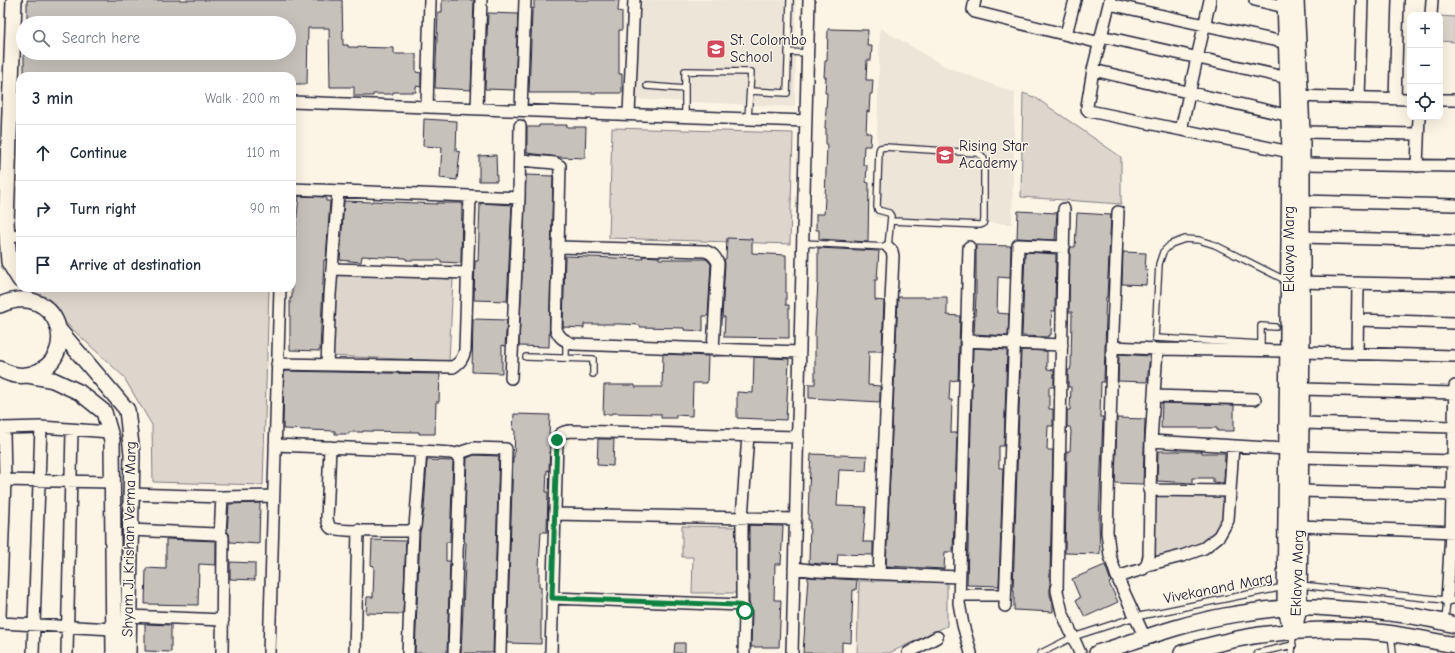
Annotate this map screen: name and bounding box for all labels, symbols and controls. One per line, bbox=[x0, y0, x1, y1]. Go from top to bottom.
map controls bbox=[1407, 12, 1443, 120]
button: + bbox=[1407, 12, 1443, 48]
search box bbox=[16, 16, 296, 60]
icon: search bbox=[30, 27, 52, 49]
text: Search here bbox=[62, 29, 140, 47]
place label: St. Colombo School bbox=[730, 31, 807, 66]
school or university icon: St. Colombo School bbox=[705, 38, 727, 60]
button: − bbox=[1407, 48, 1443, 84]
button: locate bbox=[1407, 84, 1443, 120]
text: 3 min bbox=[32, 89, 73, 108]
text: Walk · 200 m bbox=[205, 91, 280, 106]
place label: Rising Star Academy bbox=[959, 137, 1028, 172]
icon: ahead bbox=[32, 142, 54, 164]
text: Continue bbox=[70, 144, 127, 162]
school or university icon: Rising Star Academy bbox=[934, 144, 956, 166]
text: 110 m bbox=[247, 145, 280, 160]
icon: right bbox=[32, 198, 54, 220]
text: Turn right bbox=[70, 200, 136, 218]
text: 90 m bbox=[250, 201, 280, 216]
street label: Eklavya Marg bbox=[1280, 206, 1298, 292]
icon: arrive bbox=[32, 254, 54, 276]
text: Arrive at destination bbox=[70, 256, 201, 274]
route end bbox=[548, 431, 566, 449]
street label: Shyam Ji Krishan Verma Marg bbox=[118, 441, 140, 637]
street label: Eklavya Marg bbox=[1286, 529, 1308, 617]
street label: Vivekanand Marg bbox=[1162, 569, 1274, 607]
route start bbox=[736, 602, 754, 620]

